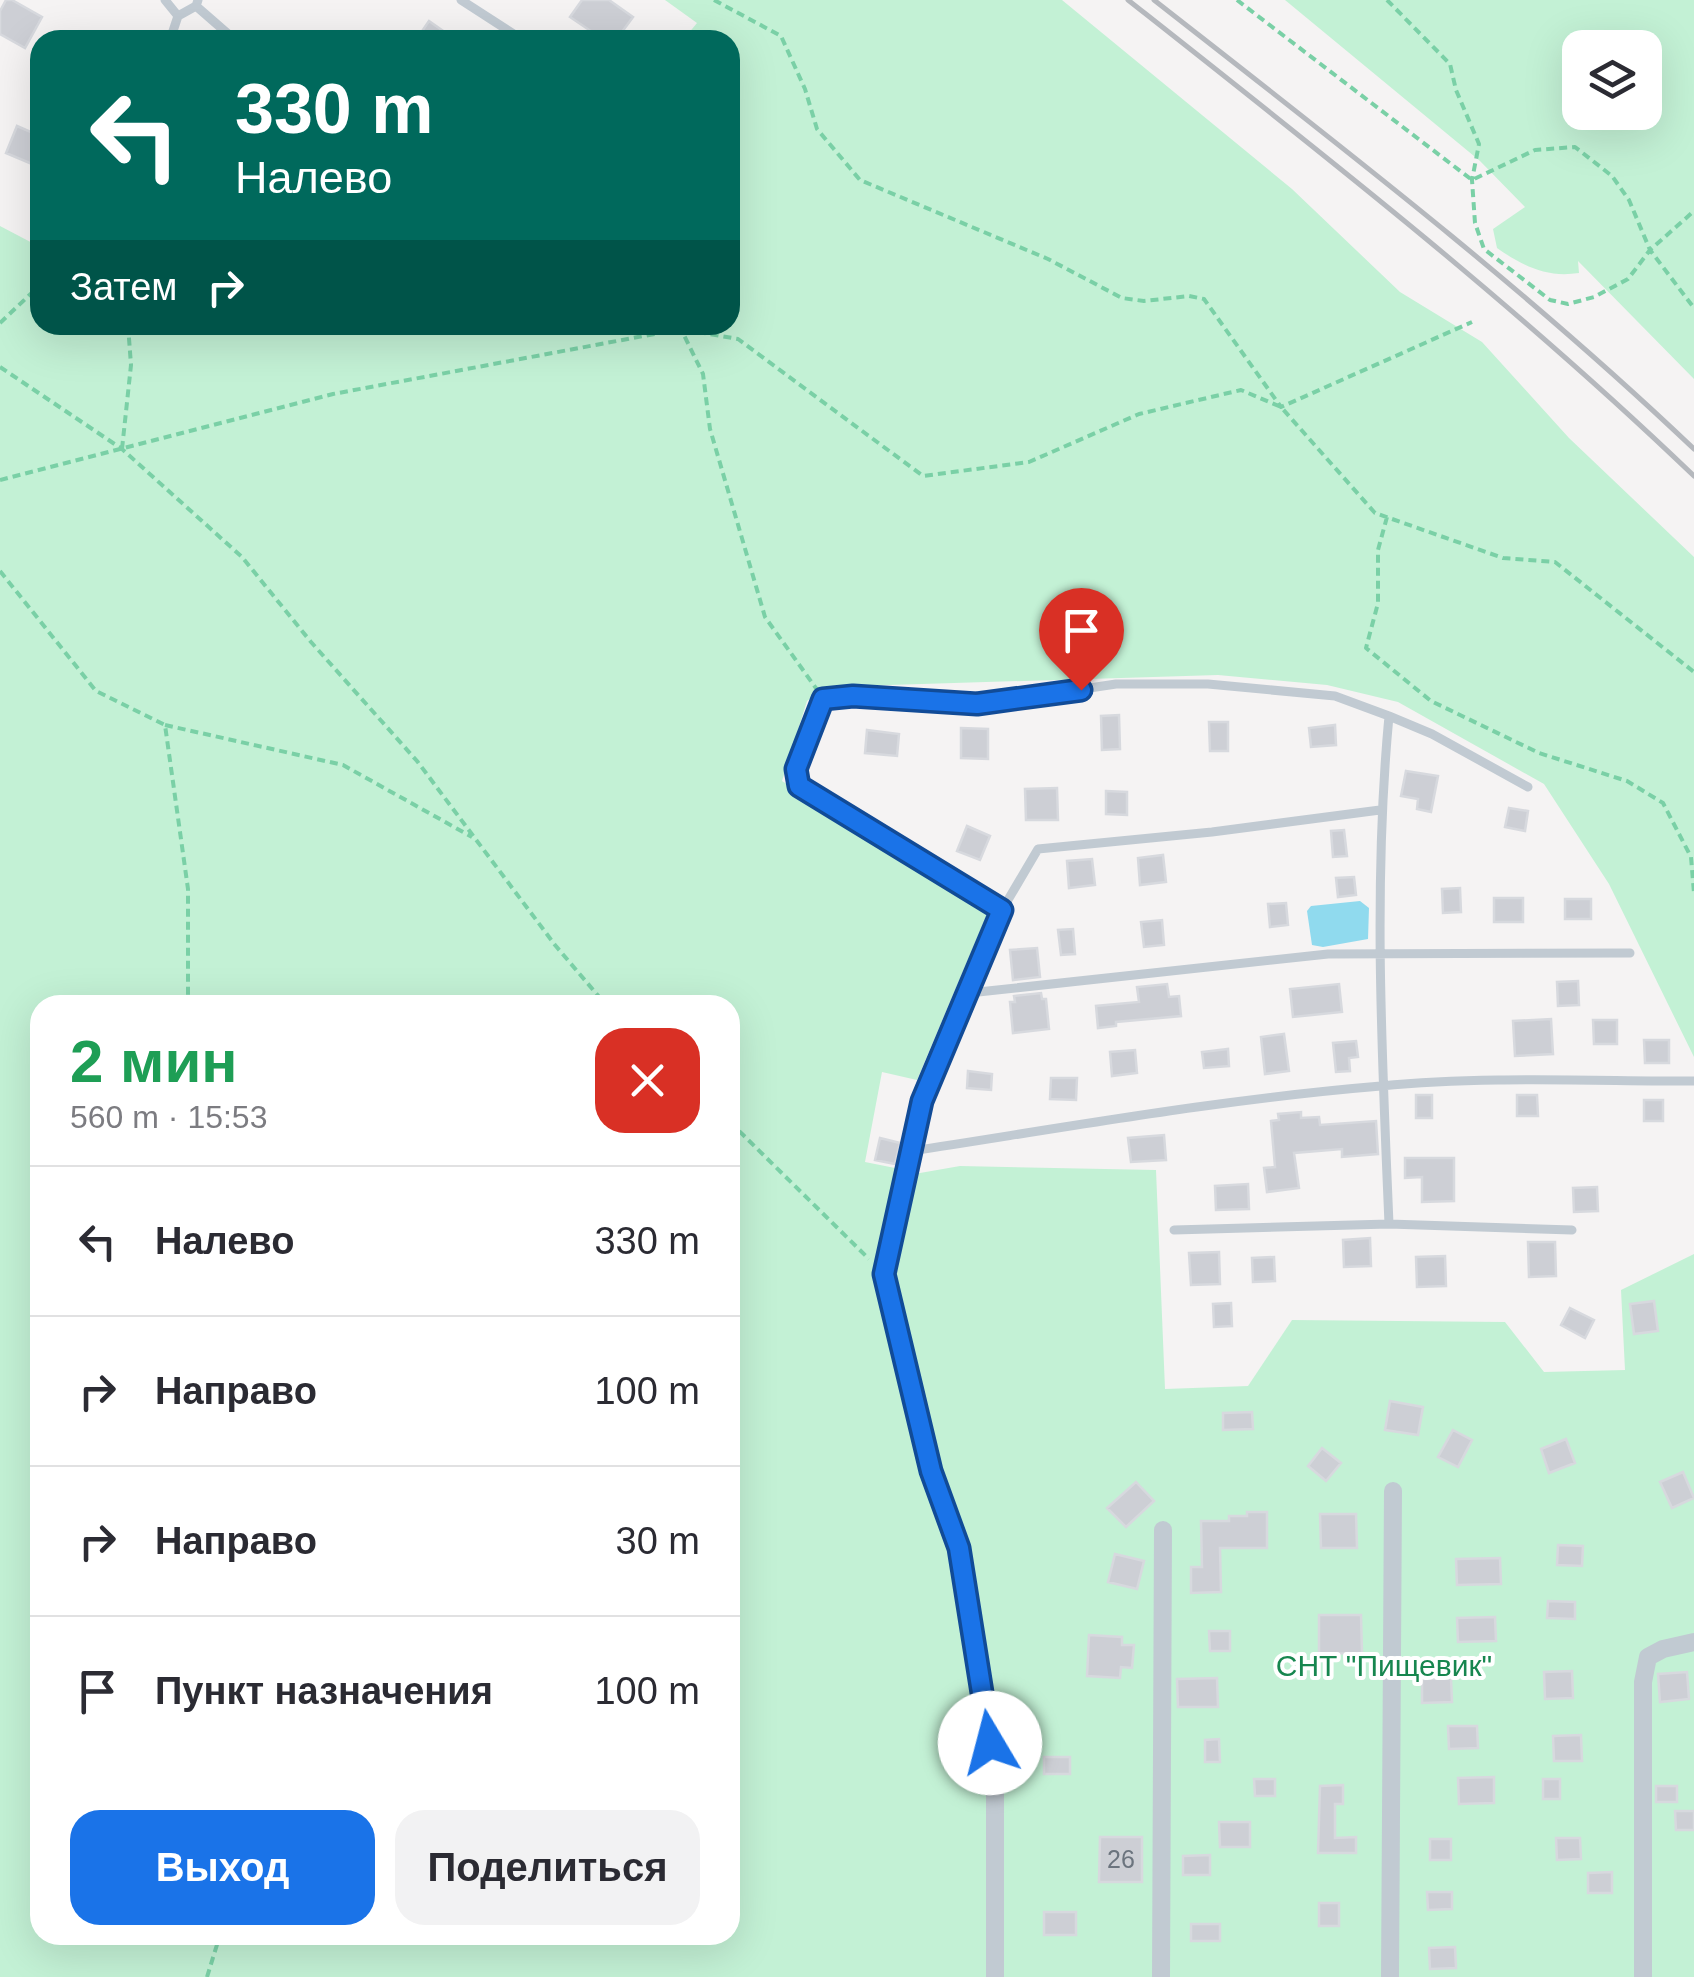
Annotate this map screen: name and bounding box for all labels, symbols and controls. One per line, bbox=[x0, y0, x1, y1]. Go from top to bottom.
map controls bbox=[1562, 30, 1662, 130]
button: layers bbox=[1562, 30, 1662, 130]
icon: left bbox=[70, 70, 200, 200]
text: 330 m bbox=[235, 70, 433, 148]
text: Налево bbox=[235, 152, 392, 203]
icon: right bbox=[198, 260, 253, 315]
text: Затем bbox=[70, 266, 178, 308]
pin bbox=[1039, 588, 1124, 691]
icon: arrive bbox=[1054, 603, 1109, 658]
text: 2 мин bbox=[70, 1028, 238, 1095]
button: close bbox=[595, 1028, 700, 1133]
text: 560 m · 15:53 bbox=[70, 1099, 267, 1135]
icon: left bbox=[70, 1214, 125, 1269]
text: Налево bbox=[155, 1220, 294, 1262]
text: 330 m bbox=[594, 1220, 700, 1262]
icon: right bbox=[70, 1364, 125, 1419]
text: Направо bbox=[155, 1370, 317, 1412]
text: 100 m bbox=[594, 1370, 700, 1412]
icon: right bbox=[70, 1514, 125, 1569]
text: Направо bbox=[155, 1520, 317, 1562]
text: 30 m bbox=[616, 1520, 700, 1562]
park label: СНТ "Пищевик" bbox=[1276, 1649, 1492, 1682]
icon: arrive bbox=[70, 1664, 125, 1719]
text: Пункт назначения bbox=[155, 1670, 493, 1712]
text: 100 m bbox=[594, 1670, 700, 1712]
position arrow bbox=[938, 1691, 1042, 1795]
button: Выход bbox=[70, 1810, 375, 1925]
button: Поделиться bbox=[395, 1810, 700, 1925]
house number: 26 bbox=[1107, 1845, 1135, 1873]

